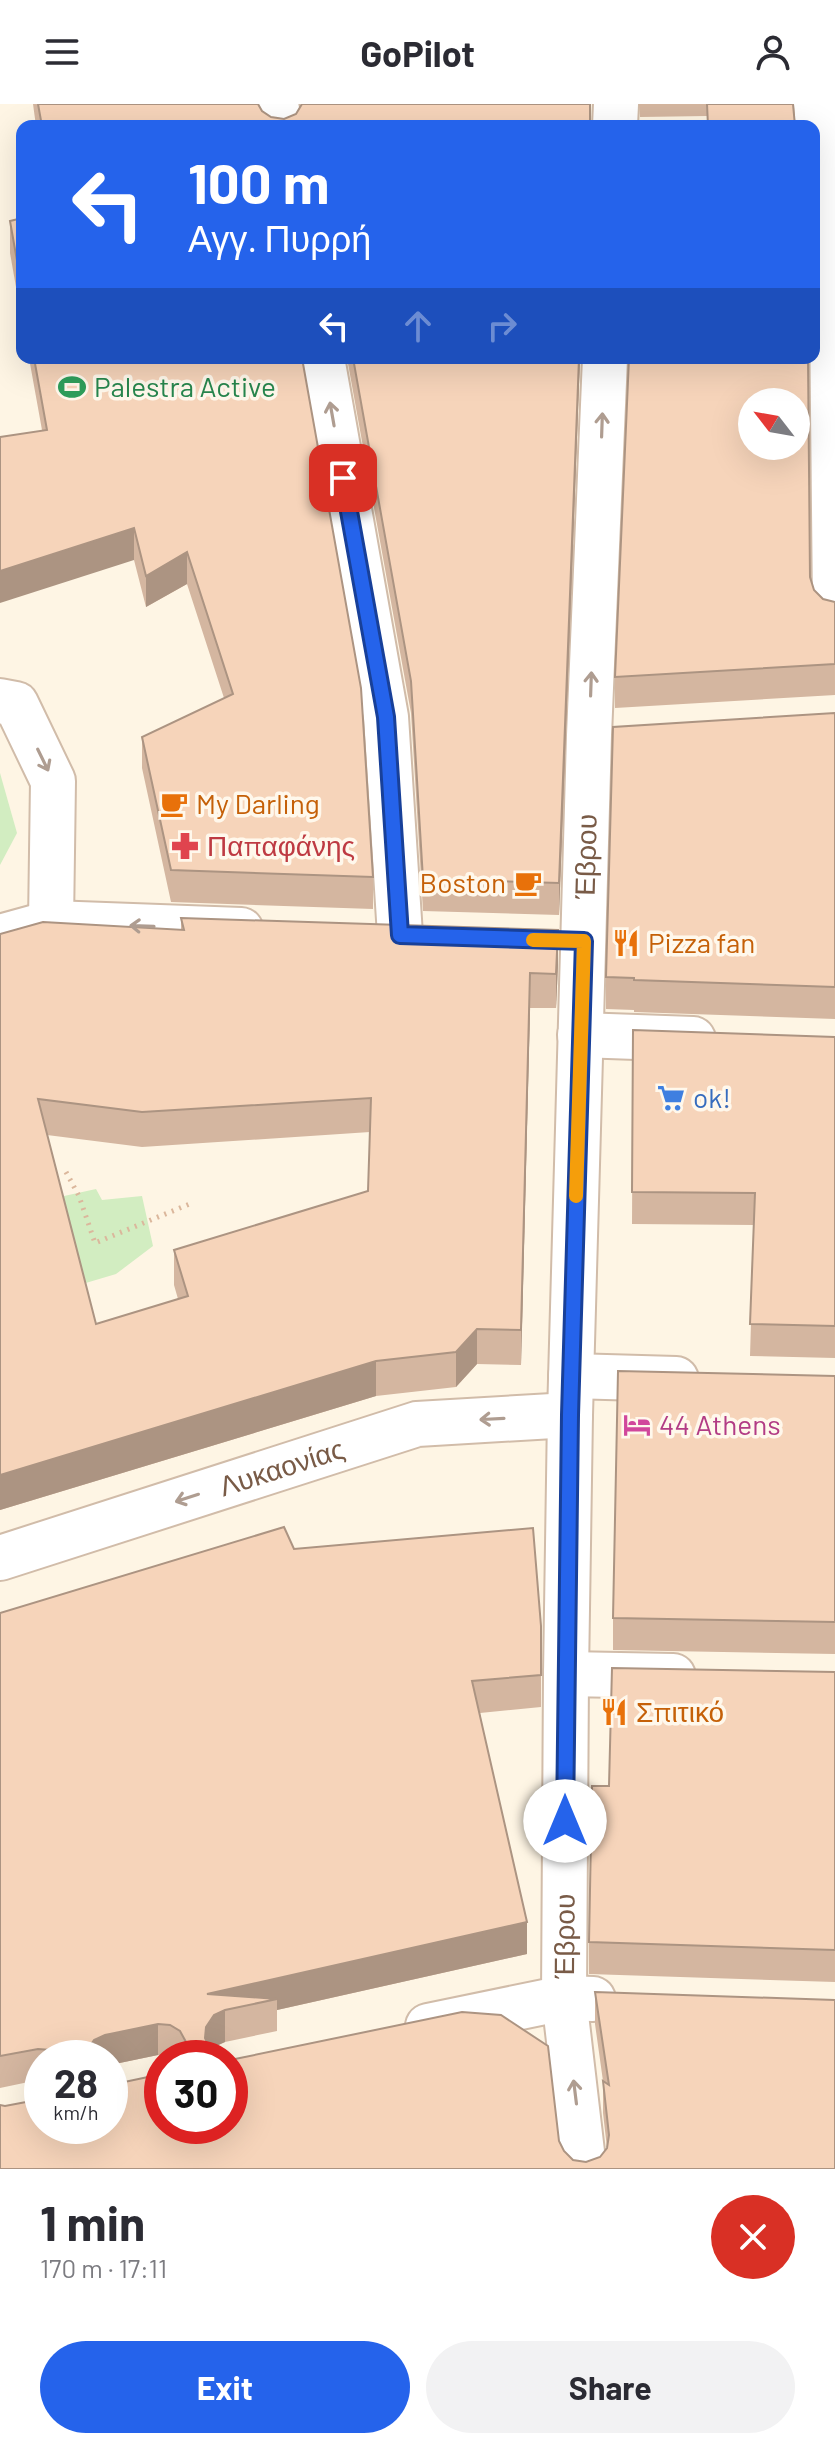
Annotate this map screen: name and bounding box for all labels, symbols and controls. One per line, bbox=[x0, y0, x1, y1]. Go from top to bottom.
icon: menu bbox=[40, 30, 84, 74]
icon: person bbox=[751, 30, 795, 74]
text: GoPilot bbox=[360, 31, 475, 74]
text: 100 m bbox=[188, 148, 330, 215]
icon: left bbox=[56, 152, 160, 256]
text: Αγγ. Πυρρή bbox=[188, 216, 371, 259]
icon: left bbox=[312, 304, 356, 348]
icon: ahead bbox=[396, 304, 440, 348]
icon: right bbox=[480, 304, 524, 348]
place label: Palestra Active bbox=[94, 369, 276, 403]
sports icon: Palestra Active bbox=[57, 372, 87, 402]
north arrow bbox=[738, 388, 810, 460]
map controls bbox=[738, 388, 810, 460]
one-way arrow bbox=[323, 402, 338, 427]
one-way arrow bbox=[595, 412, 610, 439]
pin bbox=[309, 444, 377, 512]
icon: arrive bbox=[321, 456, 365, 500]
one-way arrow bbox=[584, 672, 599, 698]
one-way arrow bbox=[36, 747, 51, 771]
place label: My Darling bbox=[196, 786, 320, 820]
cafe icon: My Darling bbox=[159, 789, 189, 819]
street label: Έβρου bbox=[566, 813, 603, 900]
place label: Παπαφάνης bbox=[207, 828, 355, 862]
pharmacy icon: Παπαφάνης bbox=[170, 831, 200, 861]
place label: Boston bbox=[420, 865, 506, 899]
cafe icon: Boston bbox=[513, 868, 543, 898]
one-way arrow bbox=[129, 919, 156, 934]
place label: Pizza fan bbox=[648, 925, 755, 959]
restaurant icon: Pizza fan bbox=[611, 928, 641, 958]
place label: ok! bbox=[693, 1080, 731, 1114]
supermarket icon: ok! bbox=[656, 1083, 686, 1113]
place label: 44 Athens bbox=[659, 1407, 781, 1441]
hotel icon: 44 Athens bbox=[622, 1410, 652, 1440]
one-way arrow bbox=[479, 1412, 506, 1427]
street label: Λυκαονίας bbox=[215, 1431, 348, 1502]
one-way arrow bbox=[175, 1491, 200, 1506]
place label: Σπιτικό bbox=[636, 1694, 724, 1728]
restaurant icon: Σπιτικό bbox=[599, 1697, 629, 1727]
position arrow bbox=[523, 1779, 607, 1863]
street label: Έβρου bbox=[546, 1894, 581, 1980]
speed limit sign: 30 bbox=[144, 2040, 248, 2144]
text: 28 bbox=[54, 2058, 98, 2106]
one-way arrow bbox=[567, 2079, 582, 2105]
text: km/h bbox=[53, 2100, 99, 2124]
text: 1 min bbox=[40, 2193, 145, 2251]
button: close bbox=[711, 2195, 795, 2279]
text: 170 m · 17:11 bbox=[40, 2252, 167, 2283]
button: Exit bbox=[40, 2341, 410, 2433]
button: Share bbox=[426, 2341, 795, 2433]

